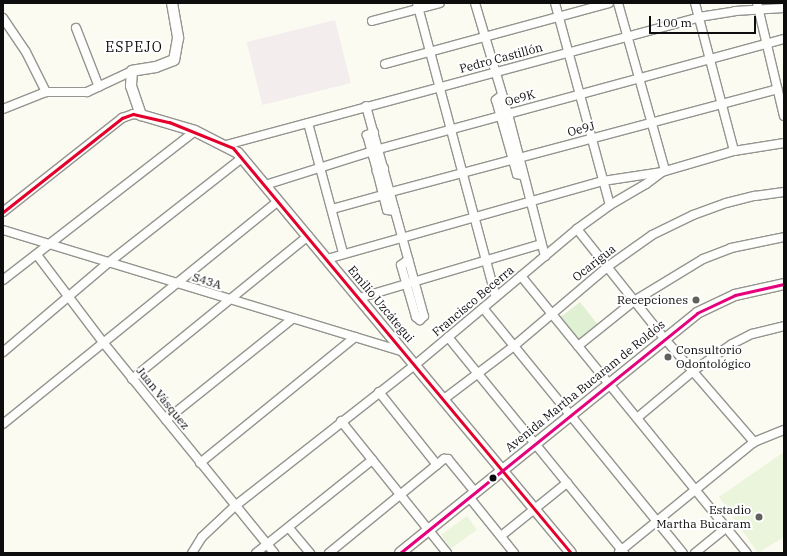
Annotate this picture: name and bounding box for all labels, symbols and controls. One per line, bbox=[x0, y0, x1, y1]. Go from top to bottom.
scale bar bbox=[651, 8, 758, 34]
text: 100 m bbox=[656, 15, 692, 30]
district label: ESPEJO bbox=[105, 39, 163, 55]
street label: Pedro Castillón bbox=[458, 40, 544, 76]
street label: Oe9K bbox=[503, 87, 537, 109]
street label: Oe9J bbox=[566, 118, 596, 140]
street label: Ocarigua bbox=[570, 242, 618, 284]
street label: Emilio Uzcátegui bbox=[345, 263, 417, 345]
street label: Francisco Becerra bbox=[429, 263, 517, 339]
street label: S43A bbox=[191, 270, 223, 292]
place label: Recepciones bbox=[617, 293, 688, 307]
marker: Recepciones bbox=[691, 295, 701, 305]
street label: Avenida Martha Bucaram de Roldós bbox=[502, 317, 668, 455]
place label: Consultorio Odontológico bbox=[676, 343, 751, 371]
marker: Consultorio Odontológico bbox=[663, 352, 673, 362]
street label: Juan Vásquez bbox=[133, 364, 193, 432]
unlabelled marker bbox=[488, 473, 498, 483]
place label: Estadio Martha Bucaram bbox=[656, 503, 751, 531]
marker: Estadio Martha Bucaram bbox=[754, 512, 764, 522]

